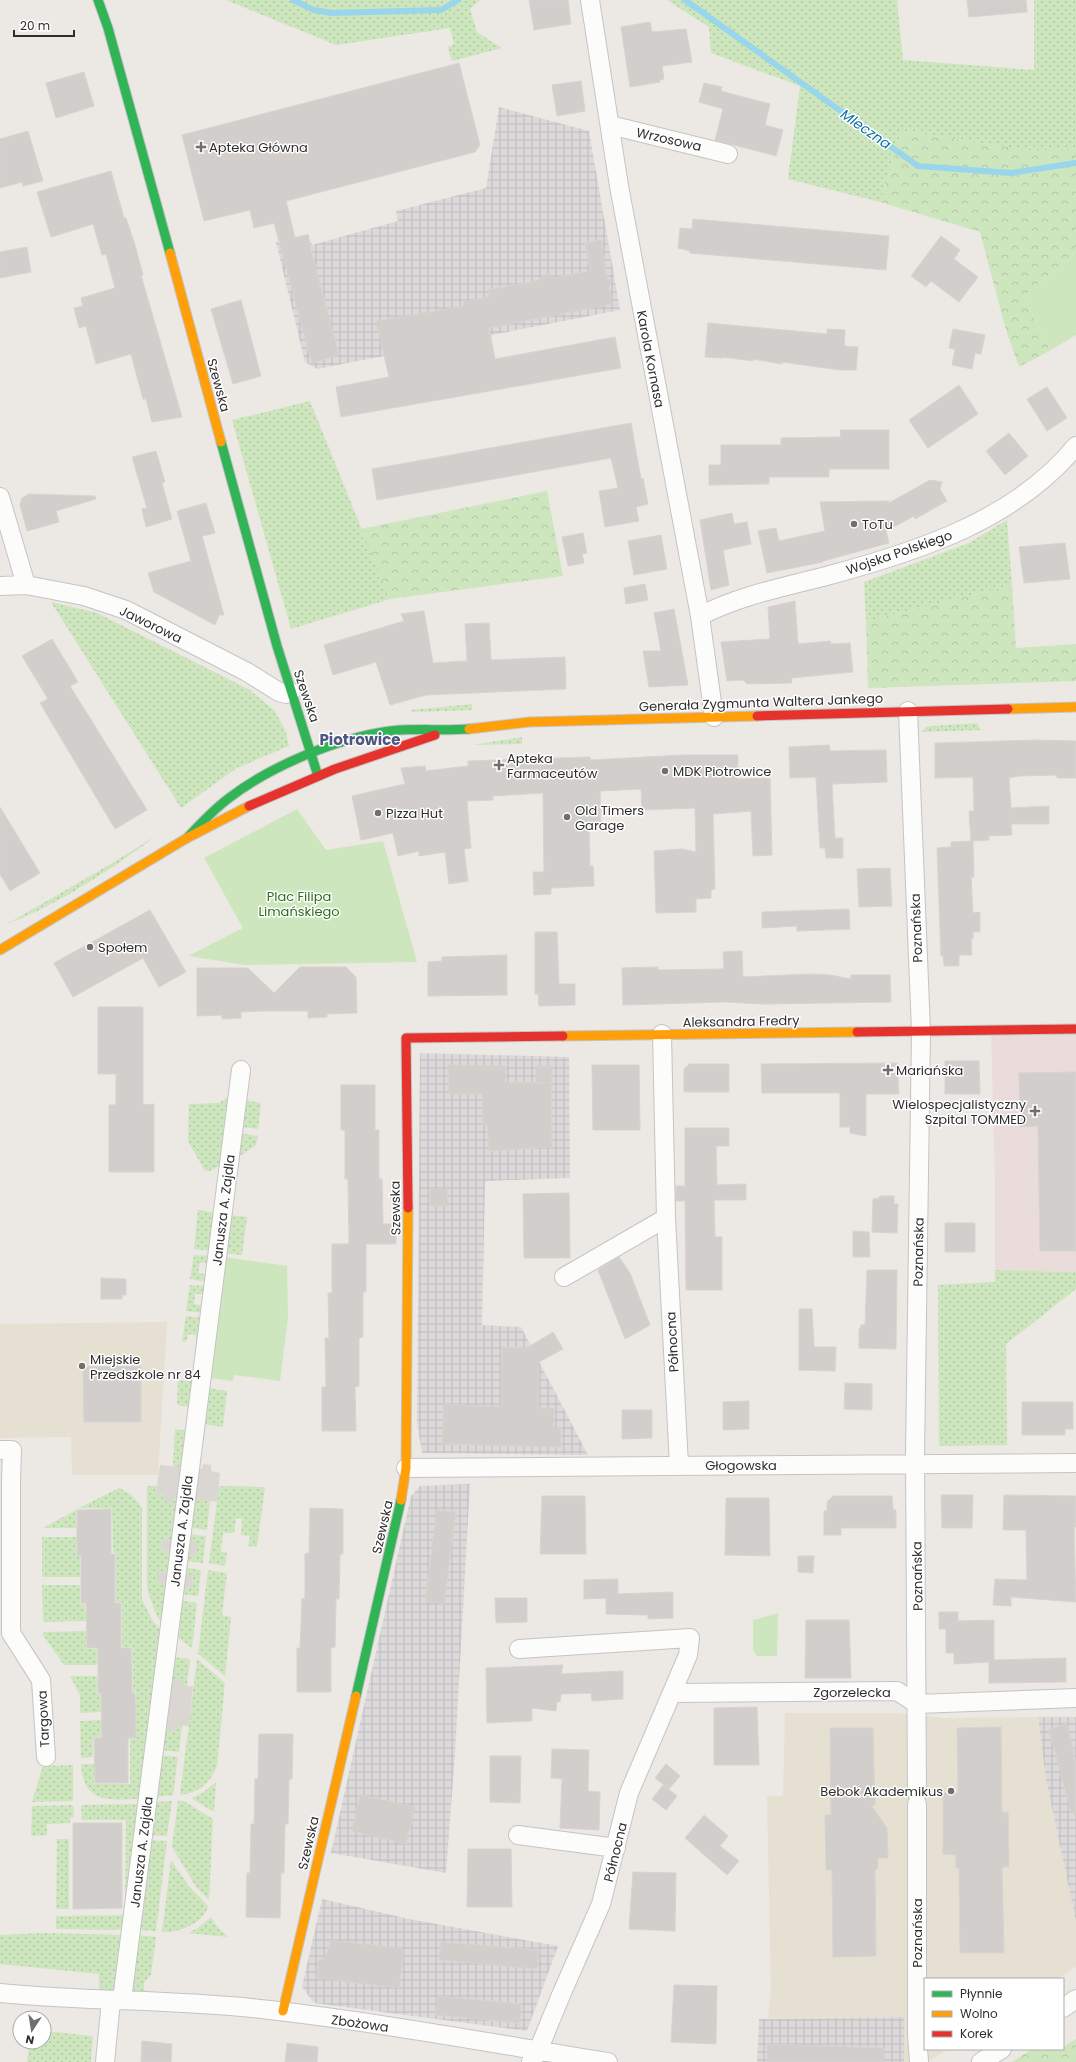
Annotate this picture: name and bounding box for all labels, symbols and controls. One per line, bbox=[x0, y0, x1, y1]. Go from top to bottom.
scale bar bbox=[14, 12, 74, 38]
text: 20 m bbox=[20, 17, 50, 34]
water label: Mleczna bbox=[837, 104, 896, 154]
street label: Wrzosowa bbox=[634, 123, 703, 156]
place label: Apteka Główna bbox=[209, 138, 308, 157]
marker: Apteka Główna bbox=[196, 142, 206, 152]
street label: Karola Kornasa bbox=[632, 309, 669, 409]
street label: Szewska bbox=[202, 356, 235, 414]
place label: ToTu bbox=[862, 515, 893, 534]
marker: ToTu bbox=[849, 519, 859, 529]
street label: Wojska Polskiego bbox=[844, 525, 955, 580]
street label: Jaworowa bbox=[116, 601, 185, 648]
street label: Szewska bbox=[289, 667, 324, 725]
street label: Generała Zygmunta Waltera Jankego bbox=[639, 689, 883, 716]
district label: Piotrowice bbox=[319, 729, 401, 750]
place label: Apteka Farmaceutów bbox=[507, 749, 598, 783]
marker: Apteka Farmaceutów bbox=[494, 760, 504, 770]
place label: MDK Piotrowice bbox=[673, 762, 771, 781]
marker: MDK Piotrowice bbox=[660, 766, 670, 776]
place label: Old Timers Garage bbox=[575, 801, 644, 835]
place label: Pizza Hut bbox=[386, 804, 443, 823]
marker: Pizza Hut bbox=[373, 808, 383, 818]
marker: Old Timers Garage bbox=[562, 812, 572, 822]
park label: Plac Filipa Limańskiego bbox=[258, 887, 340, 921]
street label: Poznańska bbox=[906, 893, 927, 963]
place label: Społem bbox=[98, 938, 147, 957]
marker: Społem bbox=[85, 942, 95, 952]
street label: Aleksandra Fredry bbox=[682, 1011, 800, 1032]
place label: Mariańska bbox=[896, 1061, 963, 1080]
marker: Mariańska bbox=[883, 1065, 893, 1075]
place label: Wielospecjalistyczny Szpital TOMMED bbox=[892, 1095, 1027, 1129]
marker: Wielospecjalistyczny Szpital TOMMED bbox=[1029, 1105, 1041, 1117]
street label: Janusza A. Zajdla bbox=[207, 1153, 240, 1267]
street label: Szewska bbox=[386, 1181, 405, 1235]
street label: Poznańska bbox=[908, 1217, 929, 1287]
street label: Północna bbox=[661, 1311, 684, 1373]
place label: Miejskie Przedszkole nr 84 bbox=[90, 1350, 201, 1384]
marker: Miejskie Przedszkole nr 84 bbox=[77, 1361, 87, 1371]
street label: Głogowska bbox=[705, 1456, 777, 1475]
street label: Janusza A. Zajdla bbox=[165, 1474, 198, 1588]
street label: Szewska bbox=[367, 1498, 398, 1556]
street label: Poznańska bbox=[907, 1541, 928, 1611]
street label: Zgorzelecka bbox=[813, 1683, 891, 1702]
street label: Targowa bbox=[33, 1690, 54, 1748]
place label: Bebok Akademikus bbox=[820, 1782, 943, 1801]
marker: Bebok Akademikus bbox=[946, 1786, 956, 1796]
street label: Janusza A. Zajdla bbox=[125, 1795, 158, 1909]
street label: Szewska bbox=[293, 1814, 324, 1872]
street label: Północna bbox=[599, 1820, 632, 1884]
street label: Poznańska bbox=[908, 1898, 927, 1968]
legend bbox=[924, 1978, 1064, 2050]
text: Płynnie bbox=[960, 1985, 1002, 2002]
text: Wolno bbox=[960, 2005, 998, 2022]
north arrow bbox=[12, 2010, 52, 2050]
street label: Zbożowa bbox=[330, 2010, 390, 2037]
text: Korek bbox=[960, 2025, 994, 2042]
text: N bbox=[24, 2031, 36, 2048]

